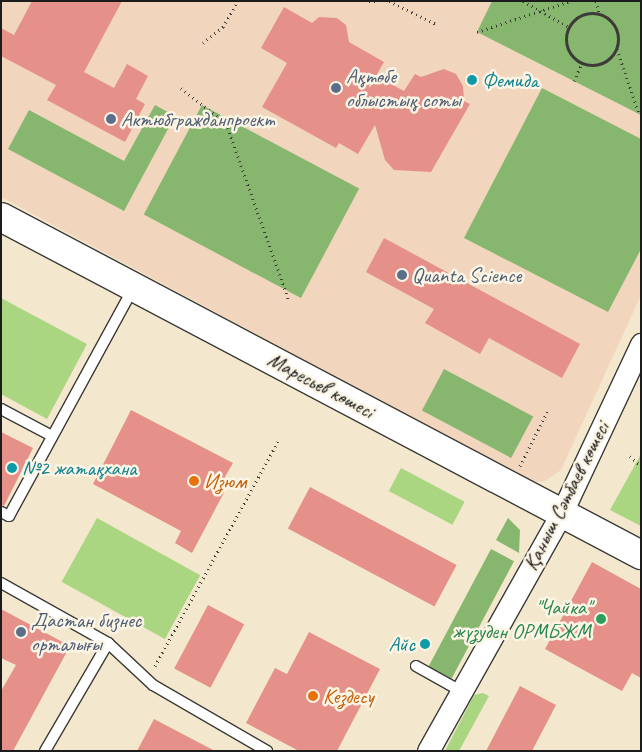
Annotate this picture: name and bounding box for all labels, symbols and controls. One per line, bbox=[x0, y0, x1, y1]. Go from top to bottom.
place label: Ақтөбе облыстық соты bbox=[346, 63, 461, 113]
place label: Фемида bbox=[482, 67, 538, 93]
marker: Фемида bbox=[466, 74, 478, 86]
marker: Ақтөбе облыстық соты bbox=[330, 82, 342, 94]
place label: Актюбгражданпроект bbox=[121, 106, 275, 132]
marker: Актюбгражданпроект bbox=[105, 113, 117, 125]
place label: Quanta Science bbox=[412, 262, 521, 288]
marker: Quanta Science bbox=[396, 269, 408, 281]
street label: Маресьев көшесі bbox=[264, 346, 378, 424]
street label: Қаныш Сәтбаев көшесі bbox=[518, 417, 614, 575]
place label: №2 жатақхана bbox=[22, 455, 137, 481]
marker: №2 жатақхана bbox=[6, 462, 18, 474]
place label: Изюм bbox=[204, 468, 246, 494]
marker: Изюм bbox=[188, 475, 200, 487]
place label: "Чайка" жүзуден ОРМБЖМ bbox=[453, 594, 591, 644]
place label: Дастан бизнес орталығы bbox=[31, 607, 142, 657]
marker: "Чайка" жүзуден ОРМБЖМ bbox=[595, 613, 607, 625]
marker: Дастан бизнес орталығы bbox=[15, 626, 27, 638]
place label: Айс bbox=[388, 631, 415, 657]
marker: Айс bbox=[419, 638, 431, 650]
place label: Кездесу bbox=[323, 683, 374, 709]
marker: Кездесу bbox=[307, 690, 319, 702]

